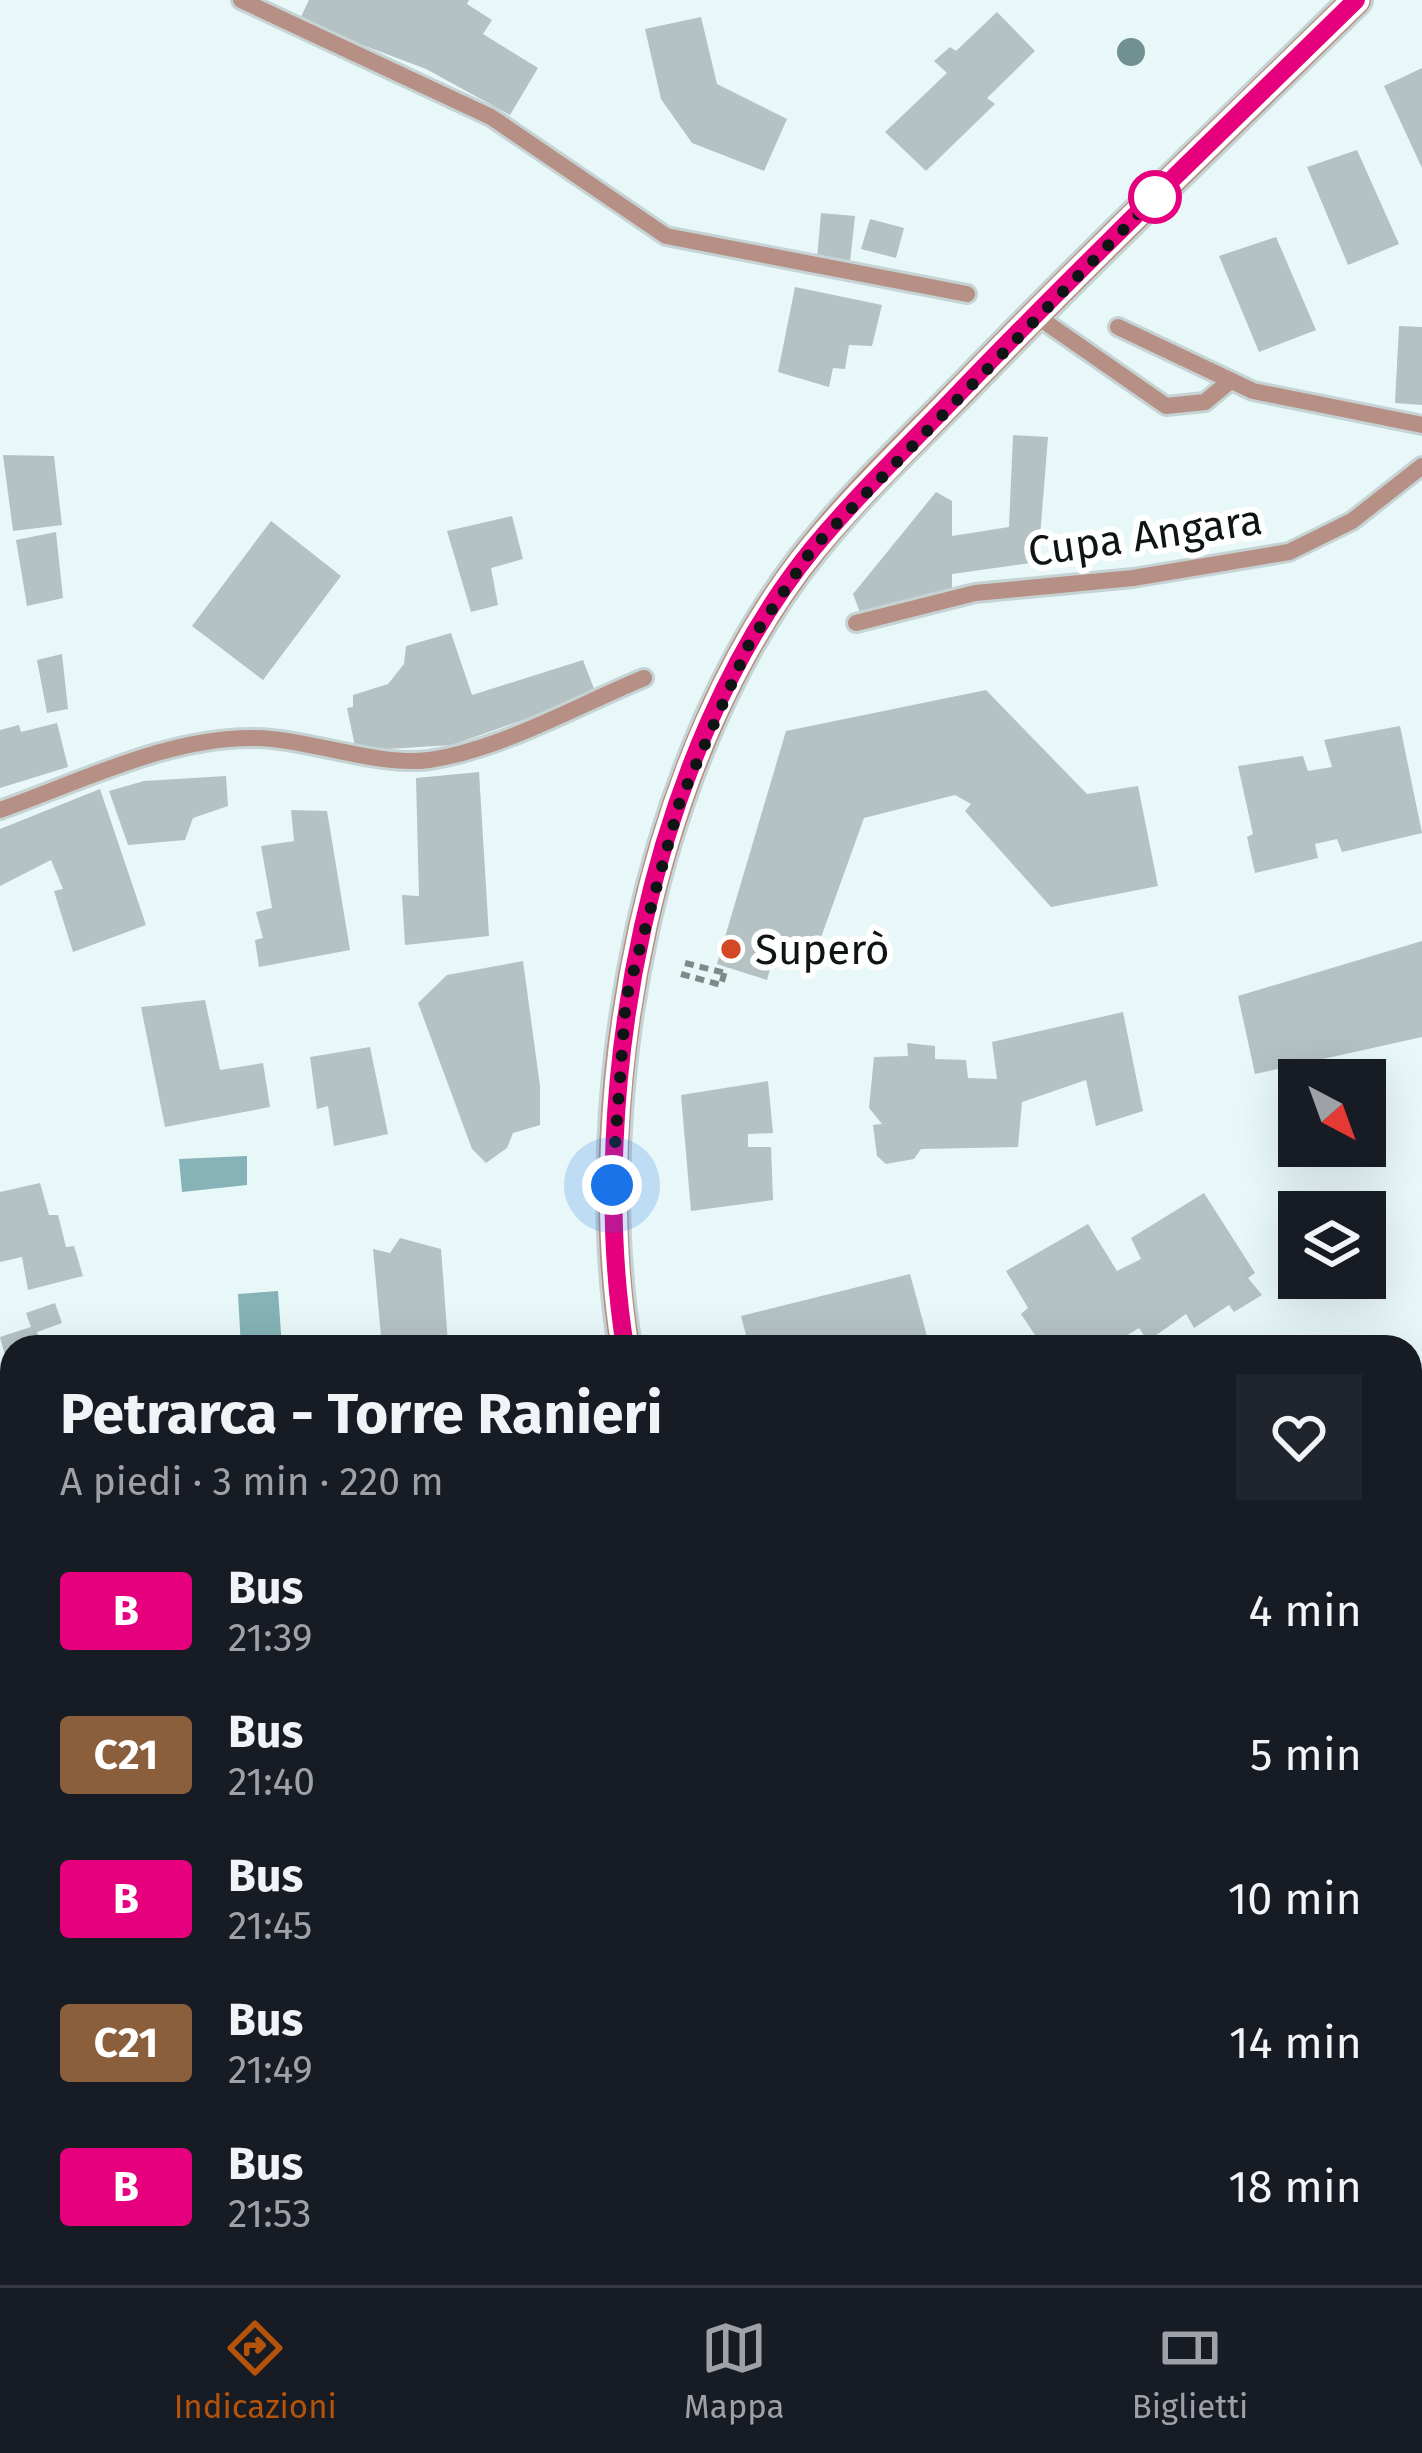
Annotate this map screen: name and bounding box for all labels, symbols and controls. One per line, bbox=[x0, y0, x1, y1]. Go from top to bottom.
unlabelled marker bbox=[1130, 172, 1180, 222]
street label: Cupa Angara bbox=[1025, 495, 1265, 577]
place label: Superò bbox=[755, 925, 890, 975]
marker: Superò bbox=[718, 936, 744, 962]
north arrow bbox=[1278, 1059, 1386, 1167]
map controls bbox=[1278, 1059, 1386, 1299]
your location bbox=[582, 1155, 642, 1215]
button: layers bbox=[1278, 1191, 1386, 1299]
button: heart bbox=[1236, 1374, 1362, 1500]
text: Petrarca - Torre Ranieri bbox=[60, 1380, 663, 1448]
text: A piedi · 3 min · 220 m bbox=[60, 1459, 444, 1505]
text: Bus bbox=[228, 1561, 303, 1615]
text: 4 min bbox=[1249, 1584, 1362, 1638]
text: B bbox=[113, 1586, 139, 1636]
text: 21:39 bbox=[228, 1615, 312, 1661]
text: Bus bbox=[228, 1705, 303, 1759]
text: 5 min bbox=[1250, 1728, 1362, 1782]
text: C21 bbox=[94, 1730, 158, 1780]
text: 21:40 bbox=[228, 1759, 315, 1805]
text: Bus bbox=[228, 1849, 303, 1903]
text: 10 min bbox=[1228, 1872, 1362, 1926]
text: B bbox=[113, 1874, 139, 1924]
text: 21:45 bbox=[228, 1903, 312, 1949]
text: Bus bbox=[228, 1993, 303, 2047]
text: 14 min bbox=[1229, 2016, 1362, 2070]
text: C21 bbox=[94, 2018, 158, 2068]
text: 21:49 bbox=[228, 2047, 313, 2093]
text: Bus bbox=[228, 2137, 303, 2191]
text: 18 min bbox=[1228, 2160, 1362, 2214]
text: B bbox=[113, 2162, 139, 2212]
text: 21:53 bbox=[228, 2191, 311, 2237]
tab: Indicazioni bbox=[174, 2315, 337, 2427]
tab: Mappa bbox=[684, 2315, 784, 2427]
tab: Biglietti bbox=[1132, 2315, 1248, 2427]

